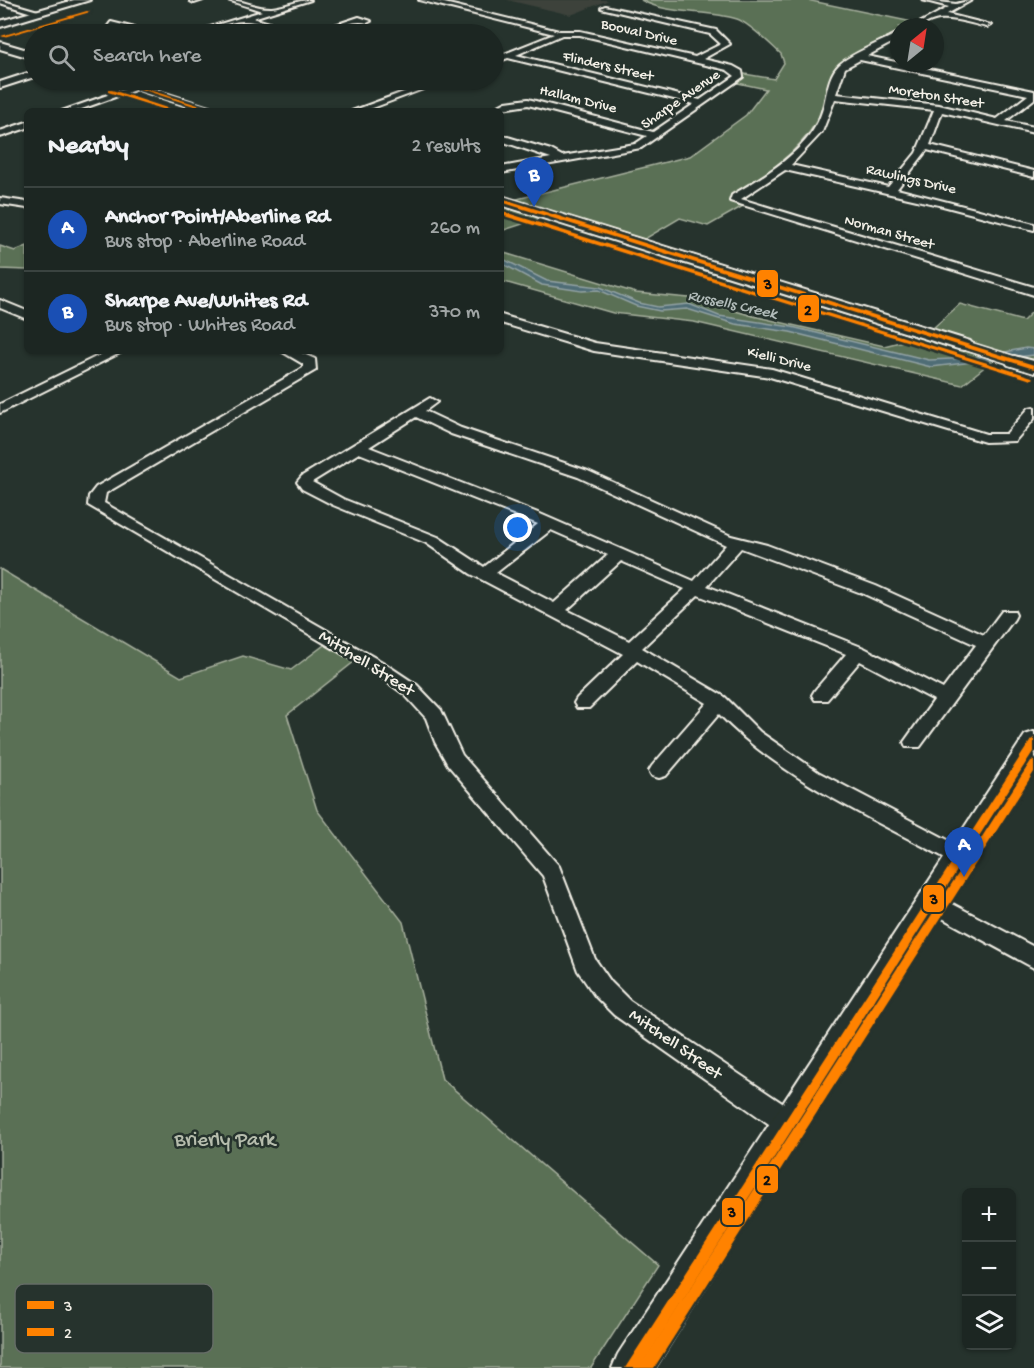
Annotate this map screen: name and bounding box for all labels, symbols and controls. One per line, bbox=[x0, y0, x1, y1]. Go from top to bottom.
street label: Booval Drive bbox=[598, 15, 679, 51]
north arrow bbox=[890, 18, 944, 72]
search box bbox=[24, 24, 504, 90]
icon: search bbox=[45, 41, 78, 74]
text: Search here bbox=[93, 44, 201, 70]
street label: Flinders Street bbox=[560, 48, 657, 87]
street label: Sharpe Avenue bbox=[638, 66, 724, 134]
street label: Moreton Street bbox=[887, 81, 987, 114]
street label: Hallam Drive bbox=[538, 82, 619, 118]
text: Nearby bbox=[48, 132, 129, 163]
text: 2 results bbox=[411, 136, 480, 159]
pin: B bbox=[514, 158, 554, 207]
street label: Rawlings Drive bbox=[864, 161, 958, 199]
text: Anchor Point/Aberline Rd bbox=[105, 205, 330, 231]
street label: Norman Street bbox=[842, 212, 938, 255]
text: A bbox=[62, 218, 73, 241]
text: 260 m bbox=[430, 218, 480, 241]
text: Bus stop · Aberline Road bbox=[105, 231, 305, 254]
line badge: 3 bbox=[756, 269, 779, 298]
text: 3 bbox=[763, 277, 772, 296]
water label: Russells Creek bbox=[686, 287, 780, 325]
text: Sharpe Ave/Whites Rd bbox=[105, 289, 307, 315]
line badge: 2 bbox=[797, 294, 820, 323]
text: B bbox=[62, 302, 73, 325]
text: 370 m bbox=[429, 302, 480, 325]
text: 2 bbox=[804, 303, 812, 322]
text: Bus stop · Whites Road bbox=[105, 315, 295, 338]
street label: Kielli Drive bbox=[745, 343, 813, 377]
your location bbox=[503, 513, 532, 542]
street label: Mitchell Street bbox=[314, 626, 419, 703]
pin: A bbox=[944, 828, 984, 877]
line badge: 3 bbox=[922, 884, 945, 913]
text: 3 bbox=[929, 892, 938, 911]
street label: Mitchell Street bbox=[624, 1005, 727, 1086]
park label: Brierly Park bbox=[174, 1129, 278, 1154]
line badge: 2 bbox=[756, 1165, 779, 1194]
text: 2 bbox=[763, 1173, 771, 1192]
map controls bbox=[962, 1188, 1016, 1350]
button: + bbox=[962, 1188, 1016, 1242]
line badge: 3 bbox=[721, 1197, 744, 1226]
text: 3 bbox=[727, 1205, 736, 1224]
button: − bbox=[962, 1242, 1016, 1296]
legend bbox=[15, 1284, 213, 1353]
button: layers bbox=[962, 1296, 1016, 1350]
text: 3 bbox=[63, 1299, 72, 1318]
text: 2 bbox=[64, 1326, 72, 1345]

